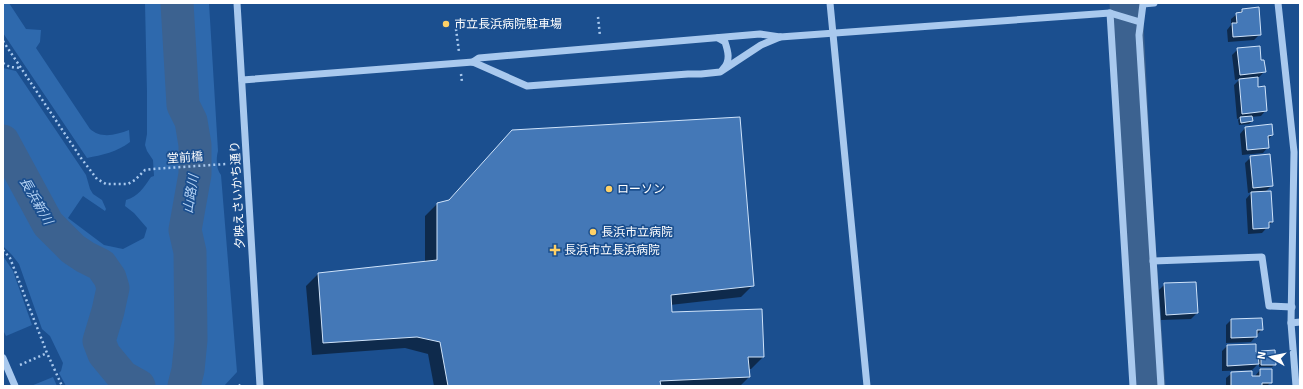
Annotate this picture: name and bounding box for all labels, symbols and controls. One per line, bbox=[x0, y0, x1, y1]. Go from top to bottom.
place label: 市立長浜病院駐車場 bbox=[454, 17, 562, 32]
marker: 市立長浜病院駐車場 bbox=[441, 19, 451, 29]
street label: 夕映えさいかち通り bbox=[228, 141, 248, 249]
street label: 堂前橋 bbox=[167, 149, 203, 167]
water label: 山路川 bbox=[180, 172, 202, 215]
water label: 長浜新川 bbox=[16, 174, 57, 229]
place label: ローソン bbox=[617, 182, 665, 197]
marker: ローソン bbox=[604, 184, 614, 194]
place label: 長浜市立病院 bbox=[601, 225, 673, 240]
marker: 長浜市立病院 bbox=[588, 227, 598, 237]
place label: 長浜市立長浜病院 bbox=[564, 243, 660, 258]
marker: 長浜市立長浜病院 bbox=[549, 244, 561, 256]
north arrow bbox=[1251, 337, 1291, 377]
text: N bbox=[1255, 351, 1269, 360]

